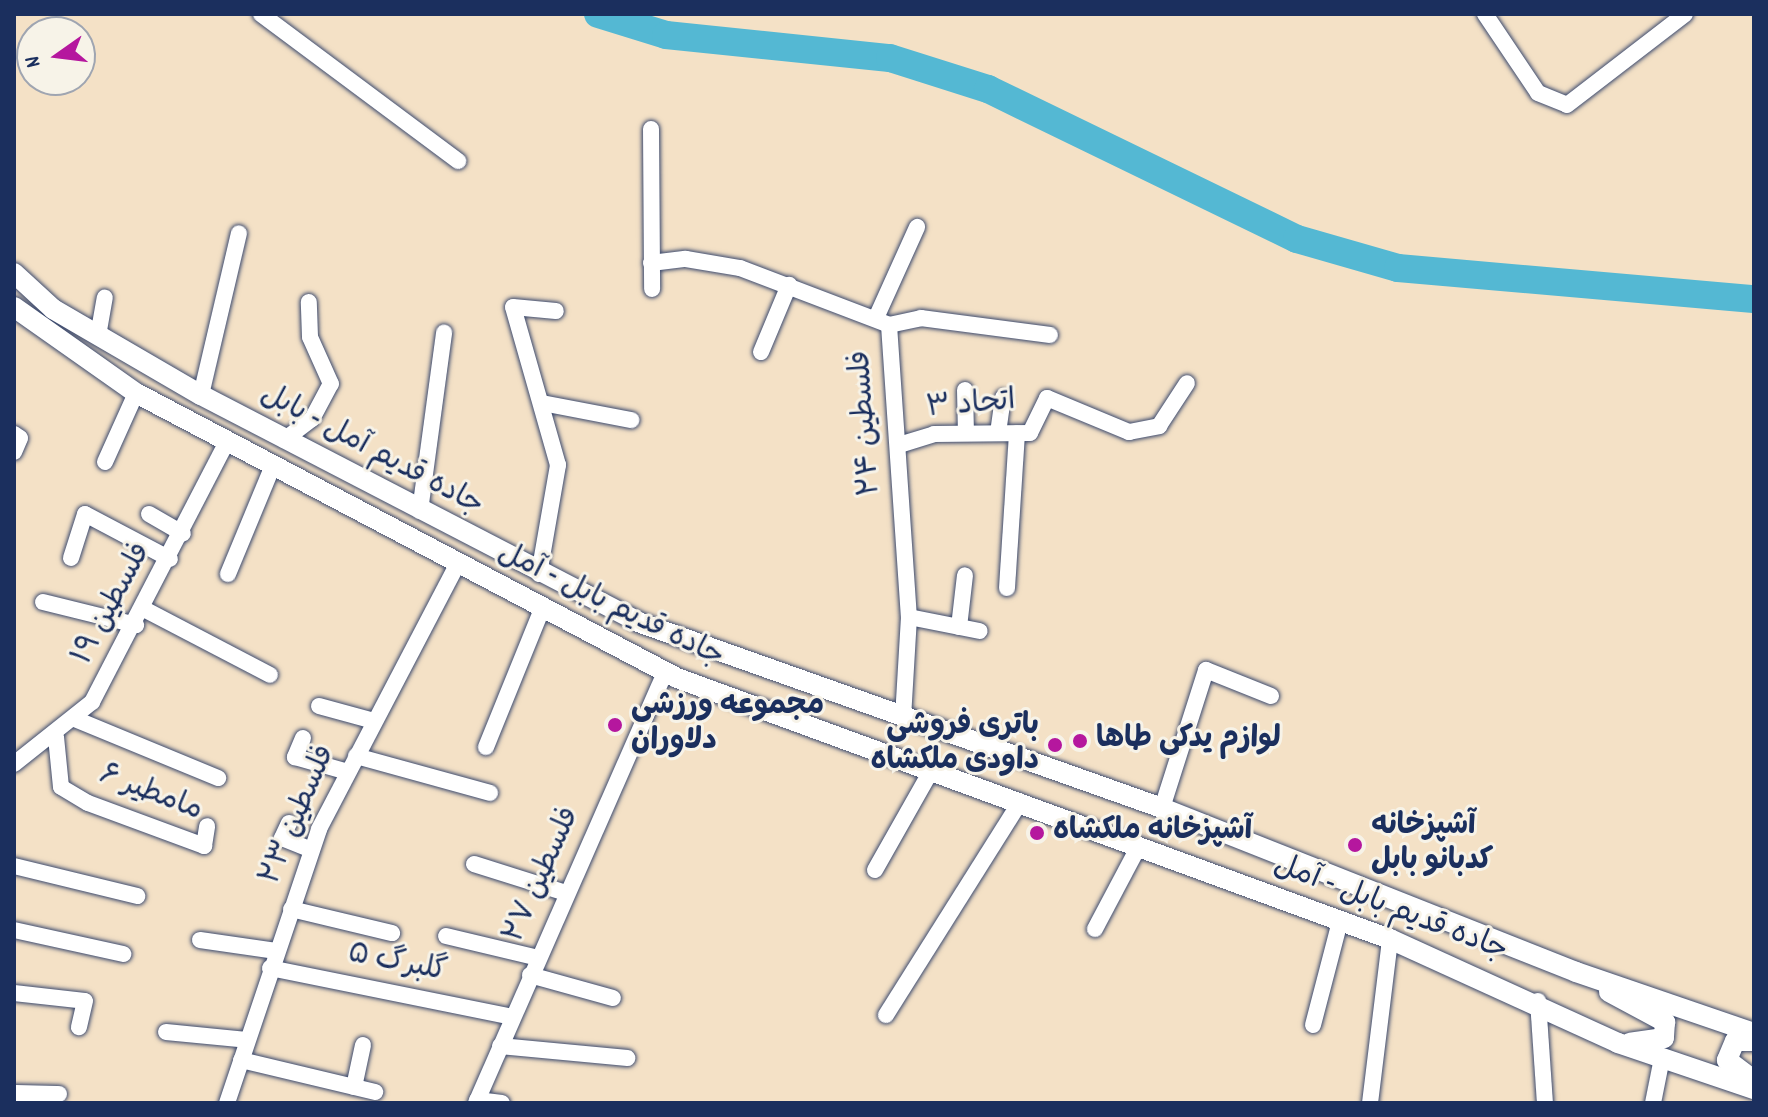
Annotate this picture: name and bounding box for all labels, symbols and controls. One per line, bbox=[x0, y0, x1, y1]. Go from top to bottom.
north arrow bbox=[16, 16, 96, 96]
text: N bbox=[18, 52, 51, 70]
street label: فلسطین ۲۴ bbox=[845, 349, 891, 497]
street label: جاده قدیم آمل - بابل bbox=[253, 378, 489, 526]
street label: اتحاد ۳ bbox=[925, 385, 1017, 429]
street label: جاده قدیم بابل - آمل bbox=[491, 537, 729, 677]
street label: فلسطین ۱۹ bbox=[67, 538, 161, 672]
place label: مجموعه ورزشی دلاوران bbox=[631, 690, 824, 760]
place label: باتری فروشی داودی ملکشاه bbox=[871, 710, 1039, 780]
marker: مجموعه ورزشی دلاوران bbox=[606, 716, 624, 734]
place label: لوازم یدکی طاها bbox=[1096, 723, 1281, 759]
marker: لوازم یدکی طاها bbox=[1071, 732, 1089, 750]
marker: باتری فروشی داودی ملکشاه bbox=[1046, 736, 1064, 754]
street label: فلسطین ۲۳ bbox=[254, 741, 346, 891]
street label: مامطیر ۶ bbox=[93, 759, 207, 831]
street label: فلسطین ۲۷ bbox=[498, 803, 590, 949]
place label: آشپزخانه کدبانو بابل bbox=[1371, 810, 1493, 880]
place label: آشپزخانه ملکشاه bbox=[1053, 815, 1252, 851]
marker: آشپزخانه ملکشاه bbox=[1028, 824, 1046, 842]
marker: آشپزخانه کدبانو بابل bbox=[1346, 836, 1364, 854]
street label: جاده قدیم بابل - آمل bbox=[1268, 849, 1512, 971]
street label: گلبرگ ۵ bbox=[344, 938, 450, 992]

